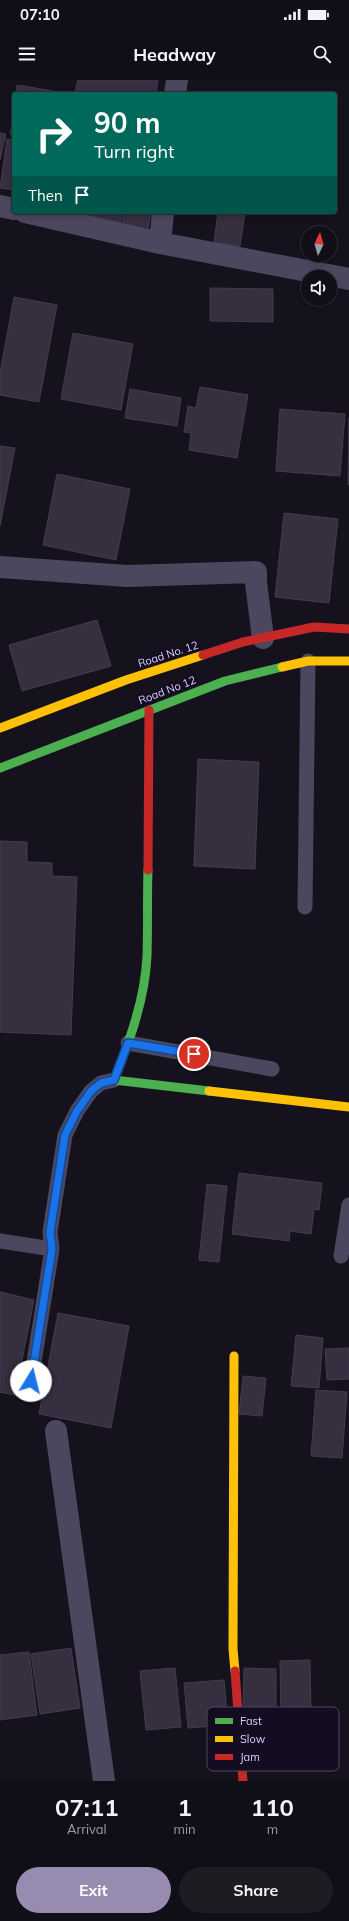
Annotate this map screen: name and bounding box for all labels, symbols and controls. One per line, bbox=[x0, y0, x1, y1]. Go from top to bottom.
text: 07:10 bbox=[20, 5, 60, 24]
icon: menu bbox=[16, 43, 38, 65]
text: Headway bbox=[133, 43, 216, 66]
icon: search bbox=[311, 43, 333, 65]
text: 90 m bbox=[94, 105, 160, 140]
icon: right bbox=[28, 108, 80, 160]
text: Turn right bbox=[94, 140, 174, 163]
icon: arrive bbox=[71, 184, 93, 206]
text: Then bbox=[28, 186, 63, 205]
north arrow bbox=[301, 226, 337, 262]
map controls bbox=[301, 226, 337, 306]
button: sound bbox=[301, 270, 337, 306]
street label: Road No. 12 bbox=[136, 638, 200, 670]
street label: Road No 12 bbox=[136, 673, 198, 707]
pin bbox=[177, 1037, 211, 1071]
icon: arrive bbox=[183, 1043, 205, 1065]
position arrow bbox=[10, 1360, 52, 1402]
legend bbox=[207, 1707, 339, 1771]
text: Fast bbox=[240, 1714, 262, 1728]
text: Slow bbox=[240, 1732, 266, 1746]
text: Jam bbox=[240, 1750, 260, 1764]
text: 07:11 bbox=[55, 1792, 119, 1822]
text: 1 bbox=[177, 1792, 192, 1822]
text: 110 bbox=[251, 1792, 294, 1822]
text: Arrival bbox=[67, 1821, 107, 1837]
text: min bbox=[174, 1821, 196, 1837]
text: m bbox=[267, 1821, 278, 1837]
button: Exit bbox=[16, 1867, 171, 1913]
button: Share bbox=[179, 1867, 333, 1913]

